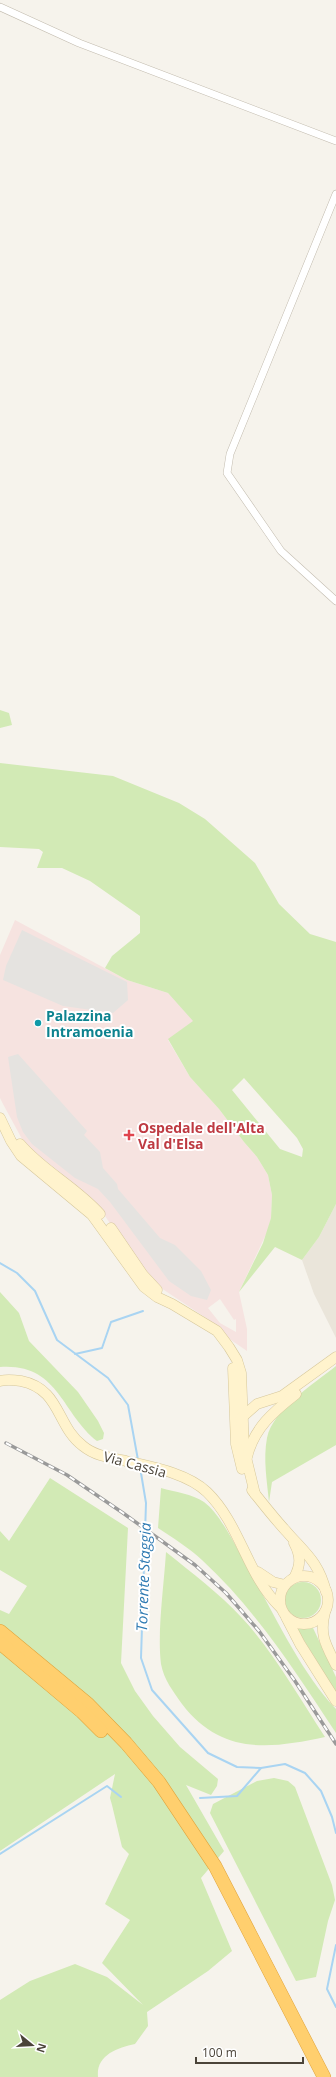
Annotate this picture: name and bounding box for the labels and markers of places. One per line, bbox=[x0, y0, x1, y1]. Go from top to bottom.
place label: Palazzina Intramoenia bbox=[46, 1006, 133, 1041]
marker: Palazzina Intramoenia bbox=[33, 1018, 43, 1028]
place label: Ospedale dell'Alta Val d'Elsa bbox=[138, 1118, 265, 1153]
marker: Ospedale dell'Alta Val d'Elsa bbox=[123, 1129, 135, 1141]

